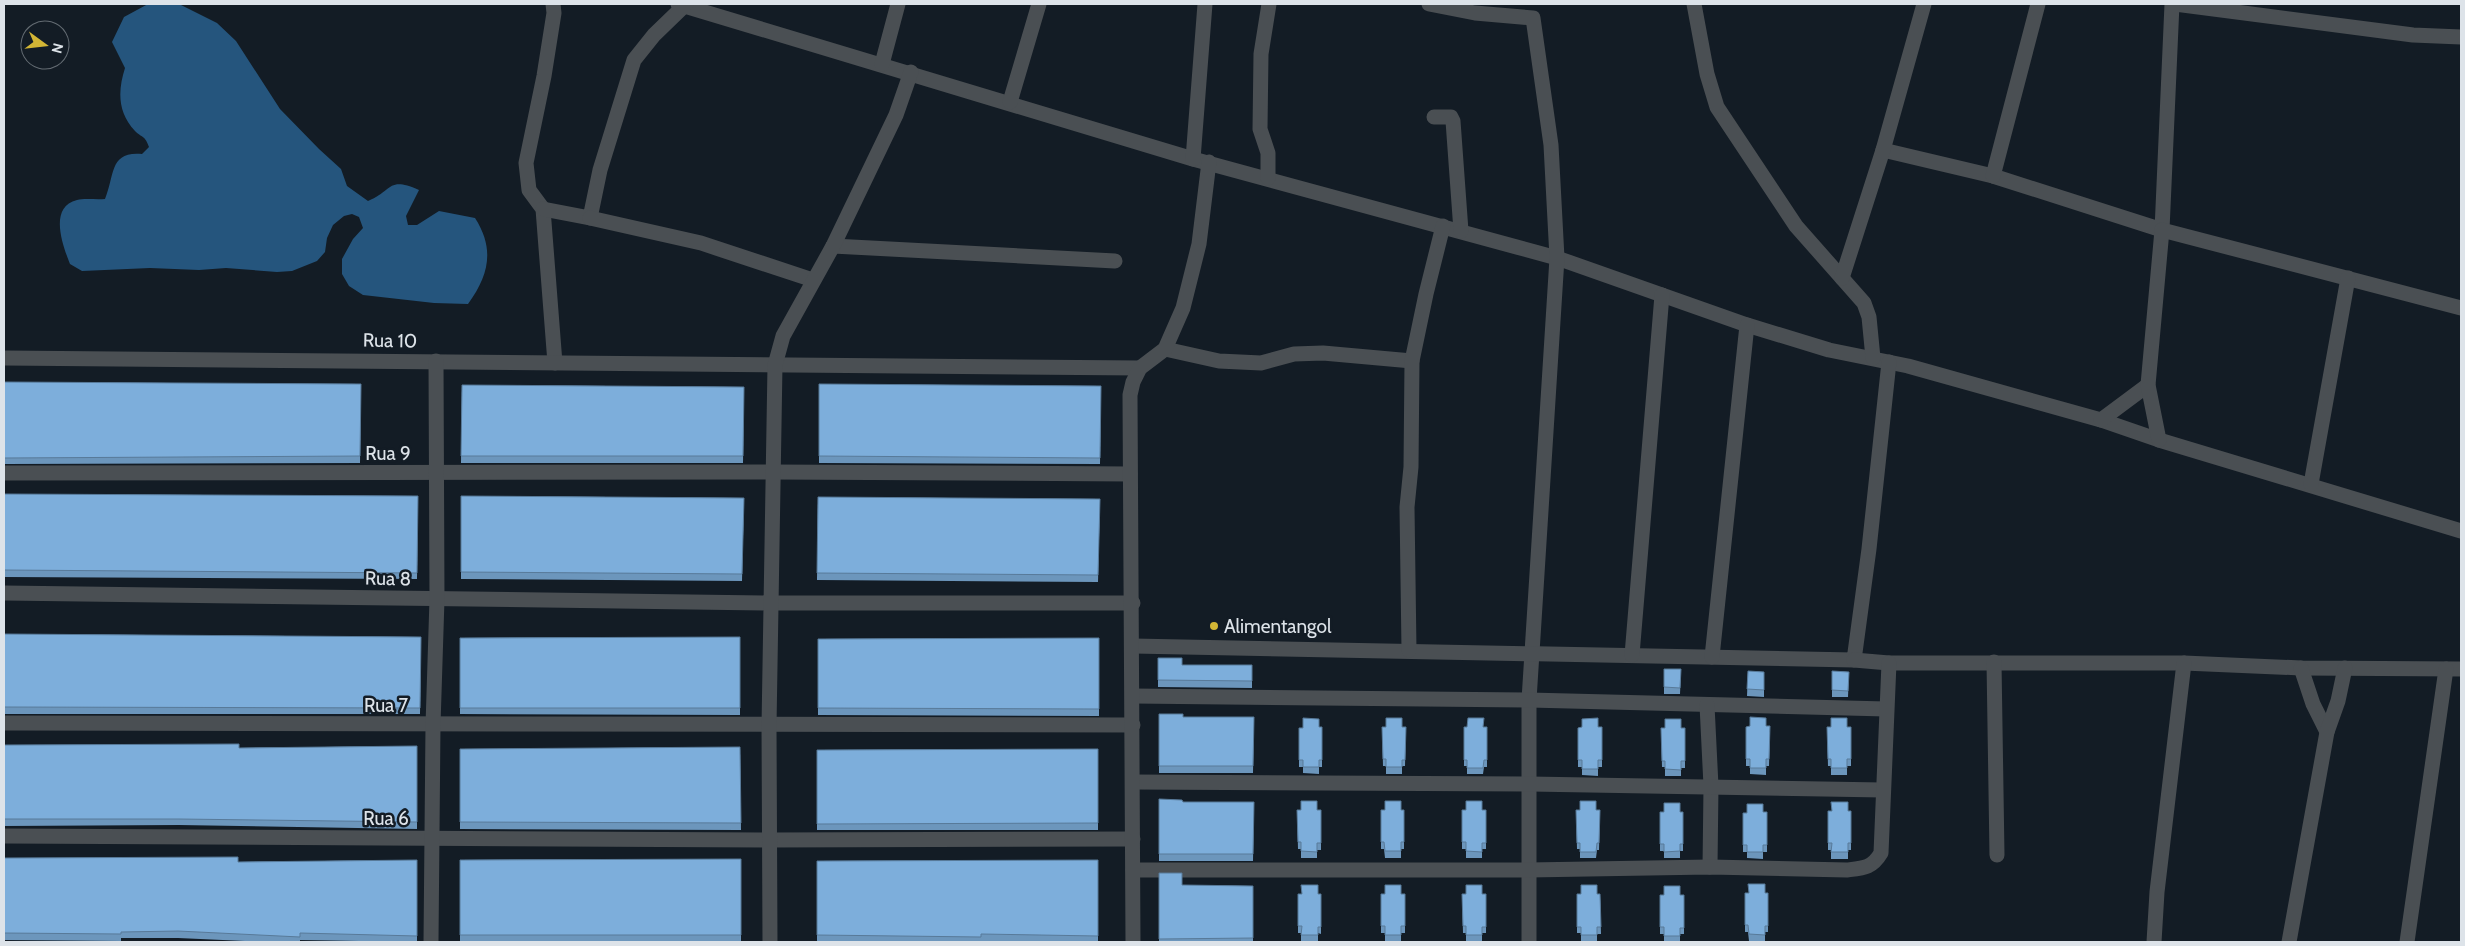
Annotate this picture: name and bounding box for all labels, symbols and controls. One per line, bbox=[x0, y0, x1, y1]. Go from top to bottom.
north arrow bbox=[20, 20, 70, 70]
text: N bbox=[48, 41, 68, 55]
street label: Rua 10 bbox=[363, 329, 417, 352]
street label: Rua 9 bbox=[365, 442, 411, 465]
street label: Rua 8 bbox=[365, 567, 411, 590]
place label: Alimentangol bbox=[1224, 615, 1332, 638]
marker: Alimentangol bbox=[1208, 620, 1220, 632]
street label: Rua 7 bbox=[364, 694, 409, 717]
street label: Rua 6 bbox=[363, 807, 409, 830]

